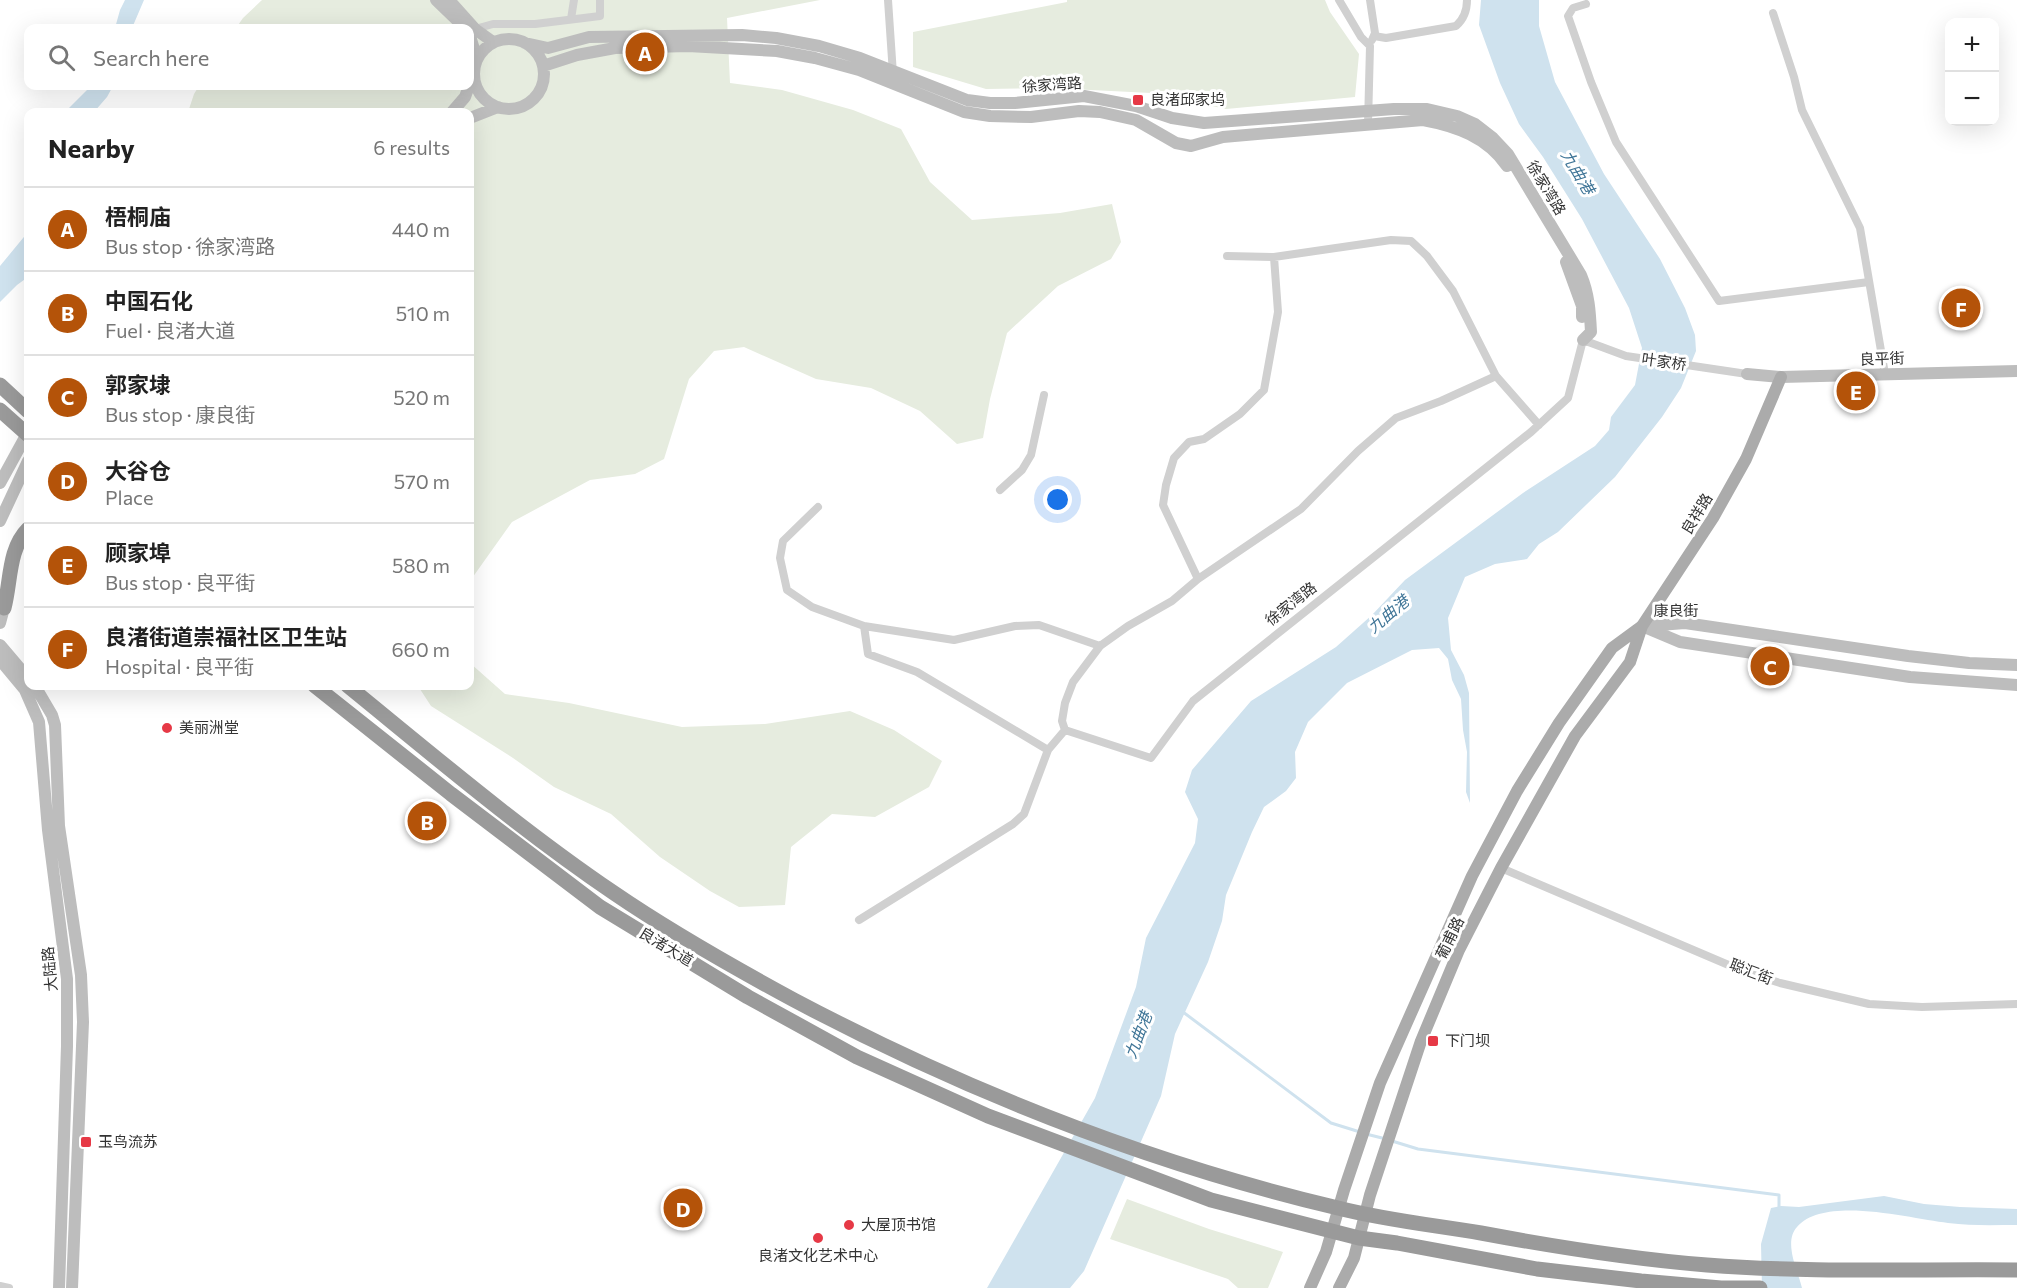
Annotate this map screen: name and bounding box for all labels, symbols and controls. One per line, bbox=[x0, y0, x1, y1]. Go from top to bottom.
map controls bbox=[1945, 18, 1999, 126]
button: + bbox=[1945, 18, 1999, 72]
search box bbox=[24, 24, 474, 90]
pin: A bbox=[626, 29, 664, 74]
icon: search bbox=[45, 41, 78, 74]
text: Search here bbox=[93, 44, 209, 71]
button: − bbox=[1945, 72, 1999, 126]
street label: 徐家湾路 bbox=[1021, 73, 1082, 95]
place label: 良渚邱家坞 bbox=[1150, 90, 1225, 108]
marker: 良渚邱家坞 bbox=[1131, 93, 1145, 107]
text: Nearby bbox=[48, 132, 135, 163]
text: 6 results bbox=[373, 135, 450, 159]
water label: 九曲港 bbox=[1558, 146, 1600, 199]
street label: 徐家湾路 bbox=[1524, 157, 1570, 218]
text: 梧桐庙 bbox=[105, 203, 171, 230]
text: A bbox=[60, 217, 75, 241]
text: 440 m bbox=[392, 217, 450, 241]
text: Bus stop · 徐家湾路 bbox=[105, 234, 275, 258]
pin: F bbox=[1942, 286, 1980, 330]
text: 中国石化 bbox=[105, 287, 193, 314]
text: B bbox=[61, 301, 74, 325]
text: 510 m bbox=[396, 301, 450, 325]
text: Fuel · 良渚大道 bbox=[105, 318, 235, 342]
street label: 良平街 bbox=[1859, 348, 1905, 368]
street label: 叶家桥 bbox=[1641, 349, 1688, 373]
pin: E bbox=[1836, 368, 1876, 414]
text: 郭家埭 bbox=[105, 371, 171, 398]
text: C bbox=[61, 385, 74, 409]
text: 520 m bbox=[393, 385, 450, 409]
text: Bus stop · 康良街 bbox=[105, 402, 255, 426]
text: 大谷仓 bbox=[105, 457, 171, 484]
text: D bbox=[60, 469, 75, 493]
text: 570 m bbox=[394, 469, 450, 493]
text: Place bbox=[105, 485, 154, 509]
your location bbox=[1043, 485, 1072, 514]
street label: 良祥路 bbox=[1677, 490, 1715, 537]
text: 顾家埠 bbox=[105, 539, 171, 566]
text: E bbox=[62, 553, 73, 577]
text: 580 m bbox=[392, 553, 450, 577]
text: Bus stop · 良平街 bbox=[105, 570, 255, 594]
street label: 徐家湾路 bbox=[1261, 578, 1320, 629]
water label: 九曲港 bbox=[1363, 590, 1414, 636]
street label: 康良街 bbox=[1653, 601, 1699, 619]
text: 良渚街道崇福社区卫生站 bbox=[105, 623, 347, 650]
text: F bbox=[62, 637, 73, 661]
text: 660 m bbox=[391, 637, 450, 661]
pin: C bbox=[1750, 644, 1790, 688]
text: Hospital · 良平街 bbox=[105, 654, 254, 678]
place label: 美丽洲堂 bbox=[179, 718, 239, 736]
marker: 美丽洲堂 bbox=[160, 721, 174, 735]
pin: B bbox=[408, 798, 446, 844]
street label: 葡甫路 bbox=[1431, 913, 1467, 962]
street label: 良渚大道 bbox=[636, 923, 697, 969]
street label: 大陆路 bbox=[38, 946, 60, 992]
street label: 聪汇街 bbox=[1727, 955, 1776, 988]
water label: 九曲港 bbox=[1120, 1007, 1156, 1061]
place label: 下门坝 bbox=[1445, 1031, 1490, 1049]
marker: 下门坝 bbox=[1426, 1034, 1440, 1048]
place label: 玉鸟流苏 bbox=[98, 1132, 158, 1150]
marker: 玉鸟流苏 bbox=[79, 1135, 93, 1149]
pin: D bbox=[664, 1186, 702, 1230]
place label: 大屋顶书馆 bbox=[861, 1215, 936, 1233]
marker: 大屋顶书馆 bbox=[842, 1218, 856, 1232]
marker: 良渚文化艺术中心 bbox=[811, 1231, 825, 1245]
place label: 良渚文化艺术中心 bbox=[758, 1246, 878, 1264]

